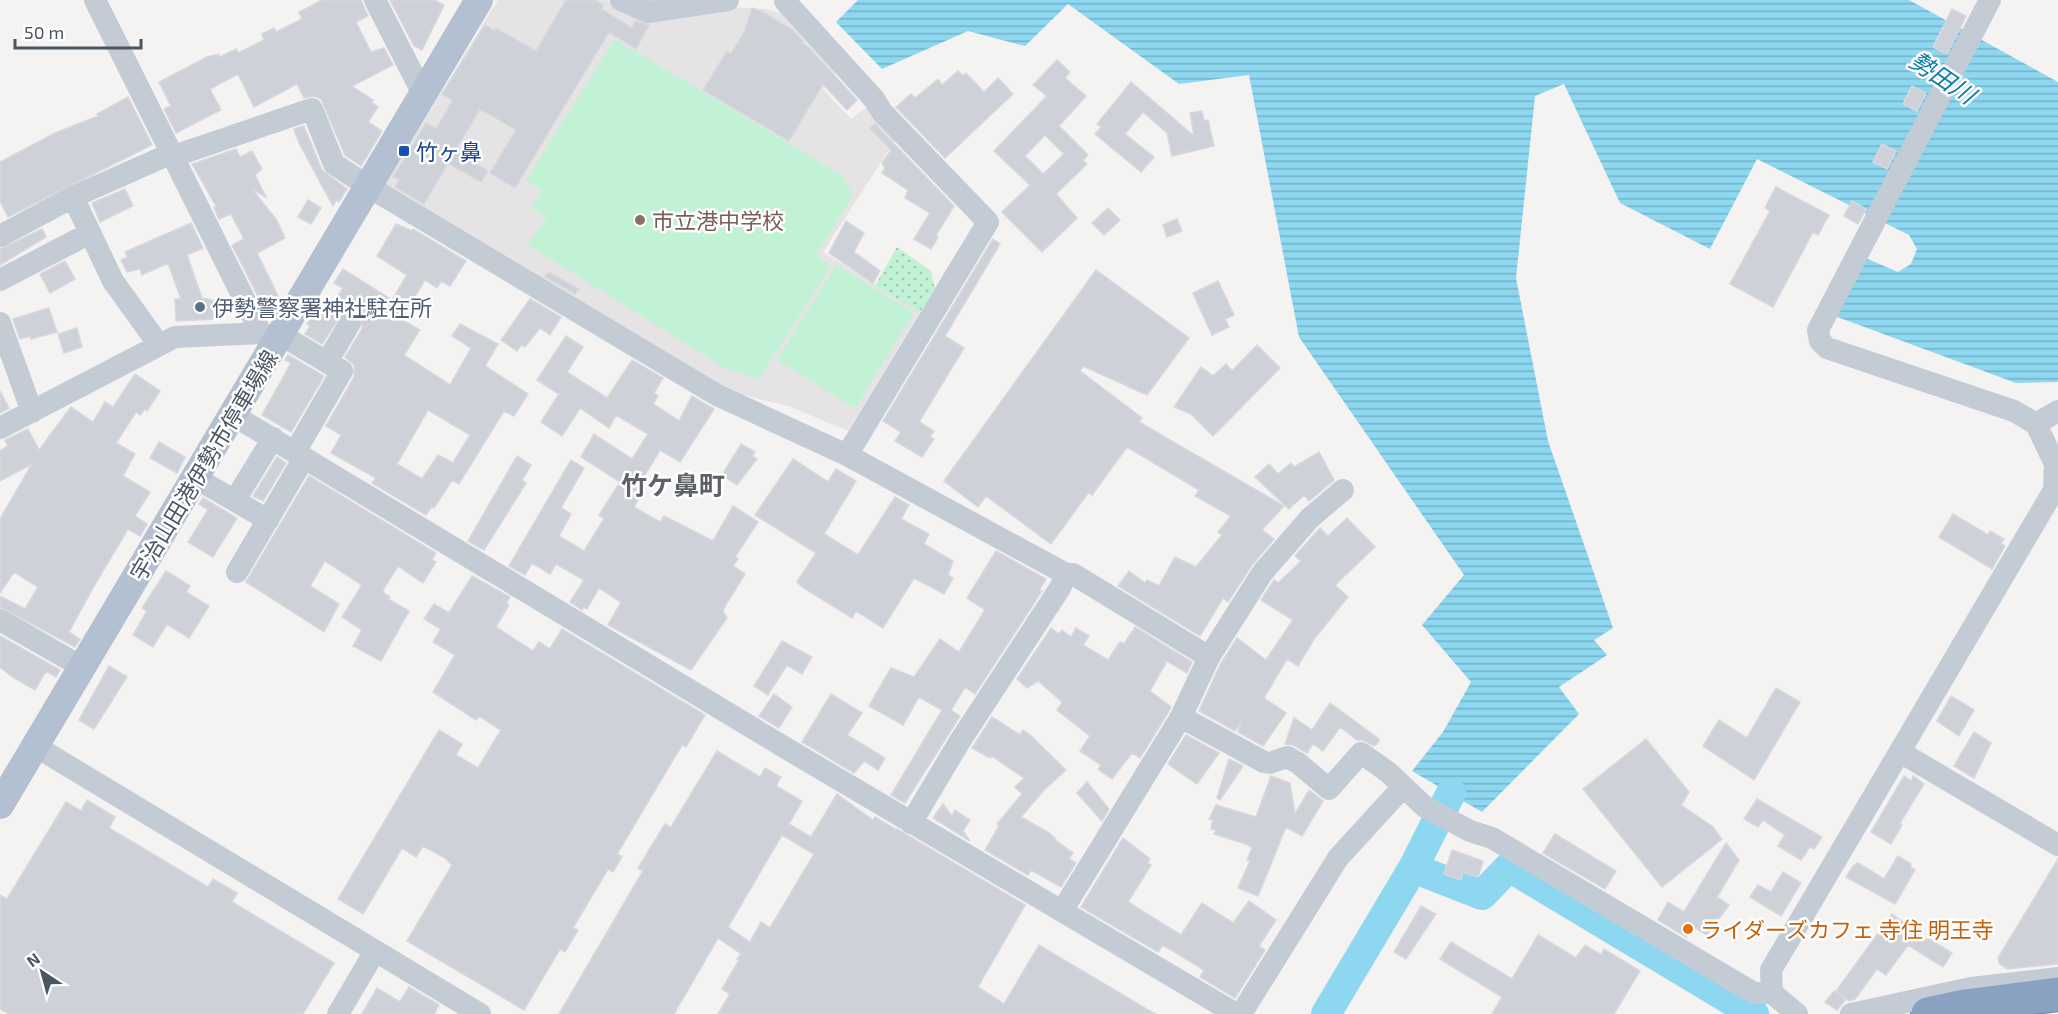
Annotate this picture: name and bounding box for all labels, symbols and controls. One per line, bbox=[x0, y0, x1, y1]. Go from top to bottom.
scale bar bbox=[15, 12, 141, 50]
text: 50 m bbox=[24, 21, 64, 43]
water label: 勢田川 bbox=[1905, 45, 1983, 111]
place label: 竹ヶ鼻 bbox=[416, 138, 482, 164]
marker: 竹ヶ鼻 bbox=[397, 144, 411, 158]
place label: 市立港中学校 bbox=[652, 207, 784, 233]
marker: 市立港中学校 bbox=[633, 213, 647, 227]
place label: 伊勢警察署神社駐在所 bbox=[212, 294, 432, 320]
marker: 伊勢警察署神社駐在所 bbox=[193, 300, 207, 314]
street label: 宇治山田港伊勢市停車場線 bbox=[124, 345, 282, 585]
district label: 竹ケ鼻町 bbox=[621, 469, 725, 500]
place label: ライダーズカフェ 寺住 明王寺 bbox=[1700, 916, 1994, 942]
marker: ライダーズカフェ 寺住 明王寺 bbox=[1681, 922, 1695, 936]
north arrow bbox=[12, 942, 72, 1002]
text: N bbox=[23, 948, 43, 971]

